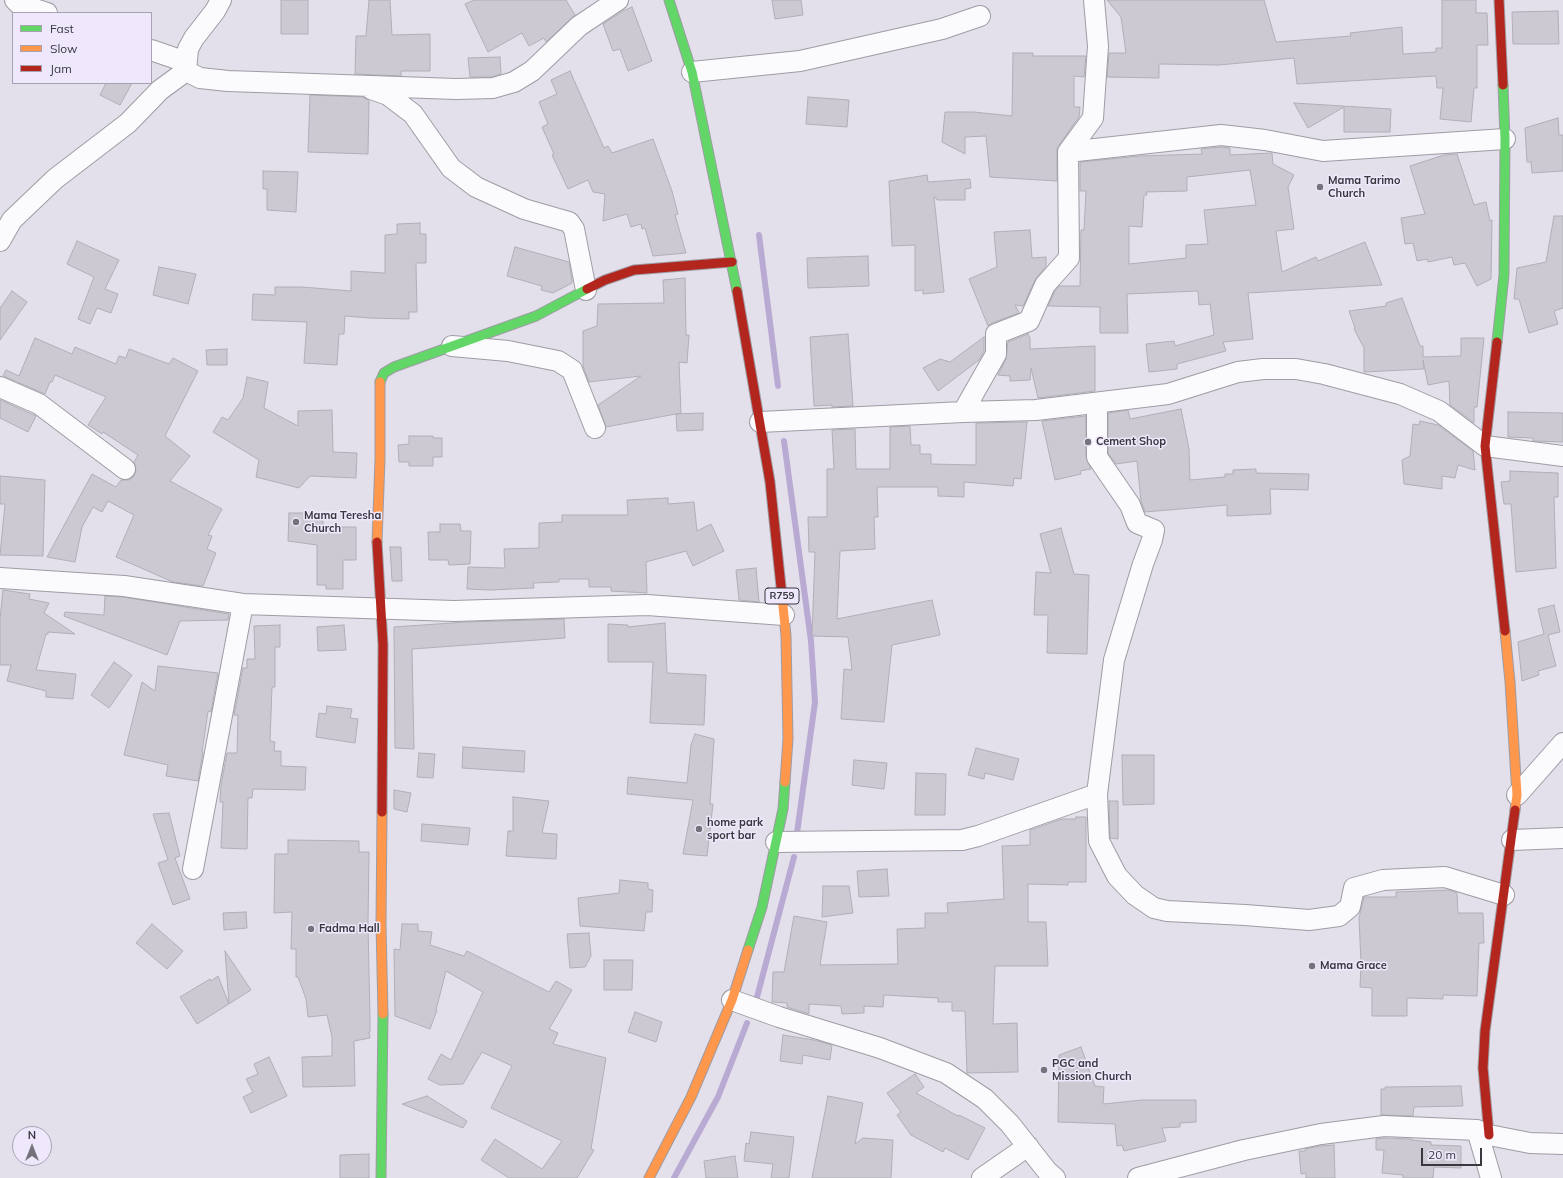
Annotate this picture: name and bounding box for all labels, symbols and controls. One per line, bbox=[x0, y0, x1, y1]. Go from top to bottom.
legend bbox=[12, 12, 152, 84]
text: Fast bbox=[50, 21, 74, 36]
text: Slow bbox=[50, 41, 78, 56]
text: Jam bbox=[50, 61, 72, 76]
place label: Mama Tarimo Church bbox=[1328, 174, 1400, 200]
marker: Mama Tarimo Church bbox=[1315, 182, 1325, 192]
place label: Cement Shop bbox=[1096, 435, 1166, 449]
marker: Cement Shop bbox=[1083, 437, 1093, 447]
place label: Mama Teresha Church bbox=[304, 509, 381, 535]
marker: Mama Teresha Church bbox=[291, 517, 301, 527]
road number: R759 bbox=[765, 588, 799, 604]
place label: home park sport bar bbox=[707, 816, 763, 842]
marker: home park sport bar bbox=[694, 824, 704, 834]
place label: Fadma Hall bbox=[319, 922, 380, 936]
marker: Fadma Hall bbox=[306, 924, 316, 934]
place label: Mama Grace bbox=[1320, 959, 1387, 973]
marker: Mama Grace bbox=[1307, 961, 1317, 971]
place label: PGC and Mission Church bbox=[1052, 1057, 1132, 1083]
marker: PGC and Mission Church bbox=[1039, 1065, 1049, 1075]
north arrow bbox=[12, 1126, 52, 1166]
text: N bbox=[28, 1128, 36, 1142]
scale bar bbox=[1423, 1140, 1484, 1166]
text: 20 m bbox=[1428, 1147, 1456, 1162]

